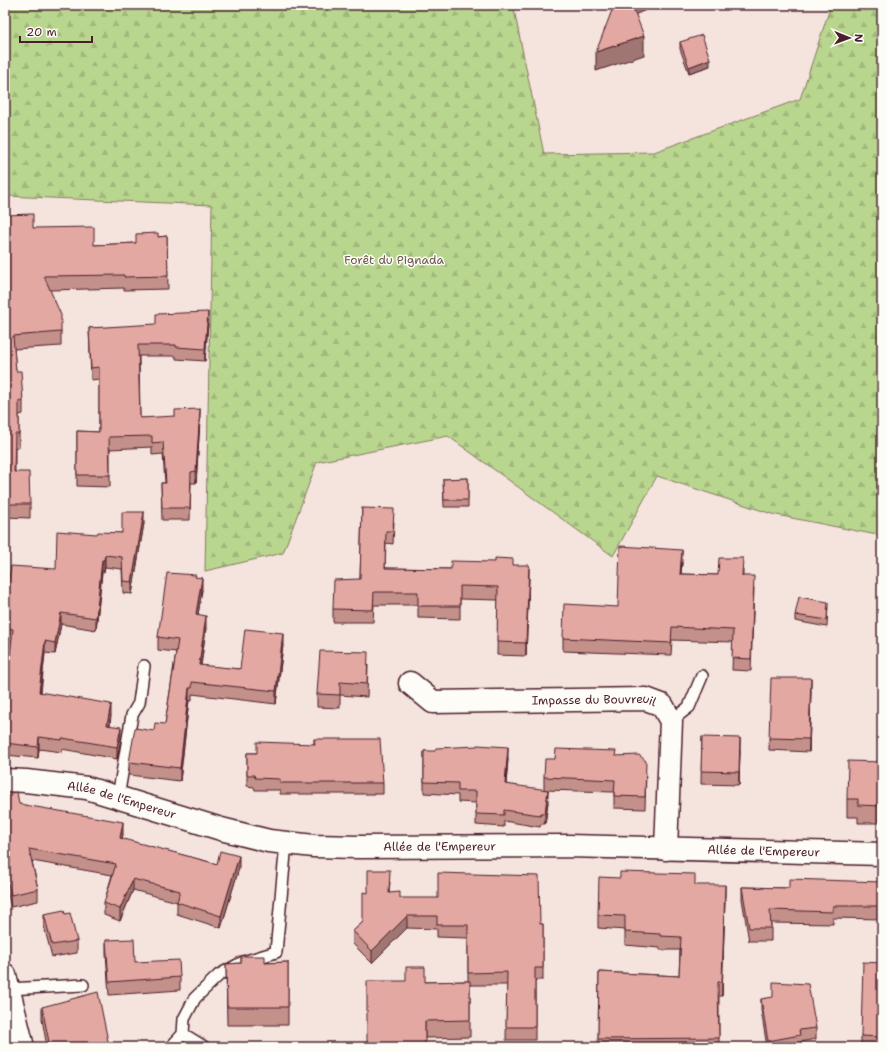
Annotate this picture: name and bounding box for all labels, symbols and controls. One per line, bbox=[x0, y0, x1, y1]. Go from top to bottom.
scale bar bbox=[20, 18, 92, 44]
north arrow bbox=[829, 18, 869, 58]
text: 20 m bbox=[26, 24, 57, 40]
text: N bbox=[851, 34, 866, 43]
park label: Forêt du Pignada bbox=[344, 252, 445, 268]
street label: Impasse du Bouvreuil bbox=[532, 690, 659, 710]
street label: Allée de l'Empereur bbox=[66, 778, 179, 823]
street label: Allée de l'Empereur bbox=[383, 838, 496, 855]
street label: Allée de l'Empereur bbox=[707, 842, 820, 860]

